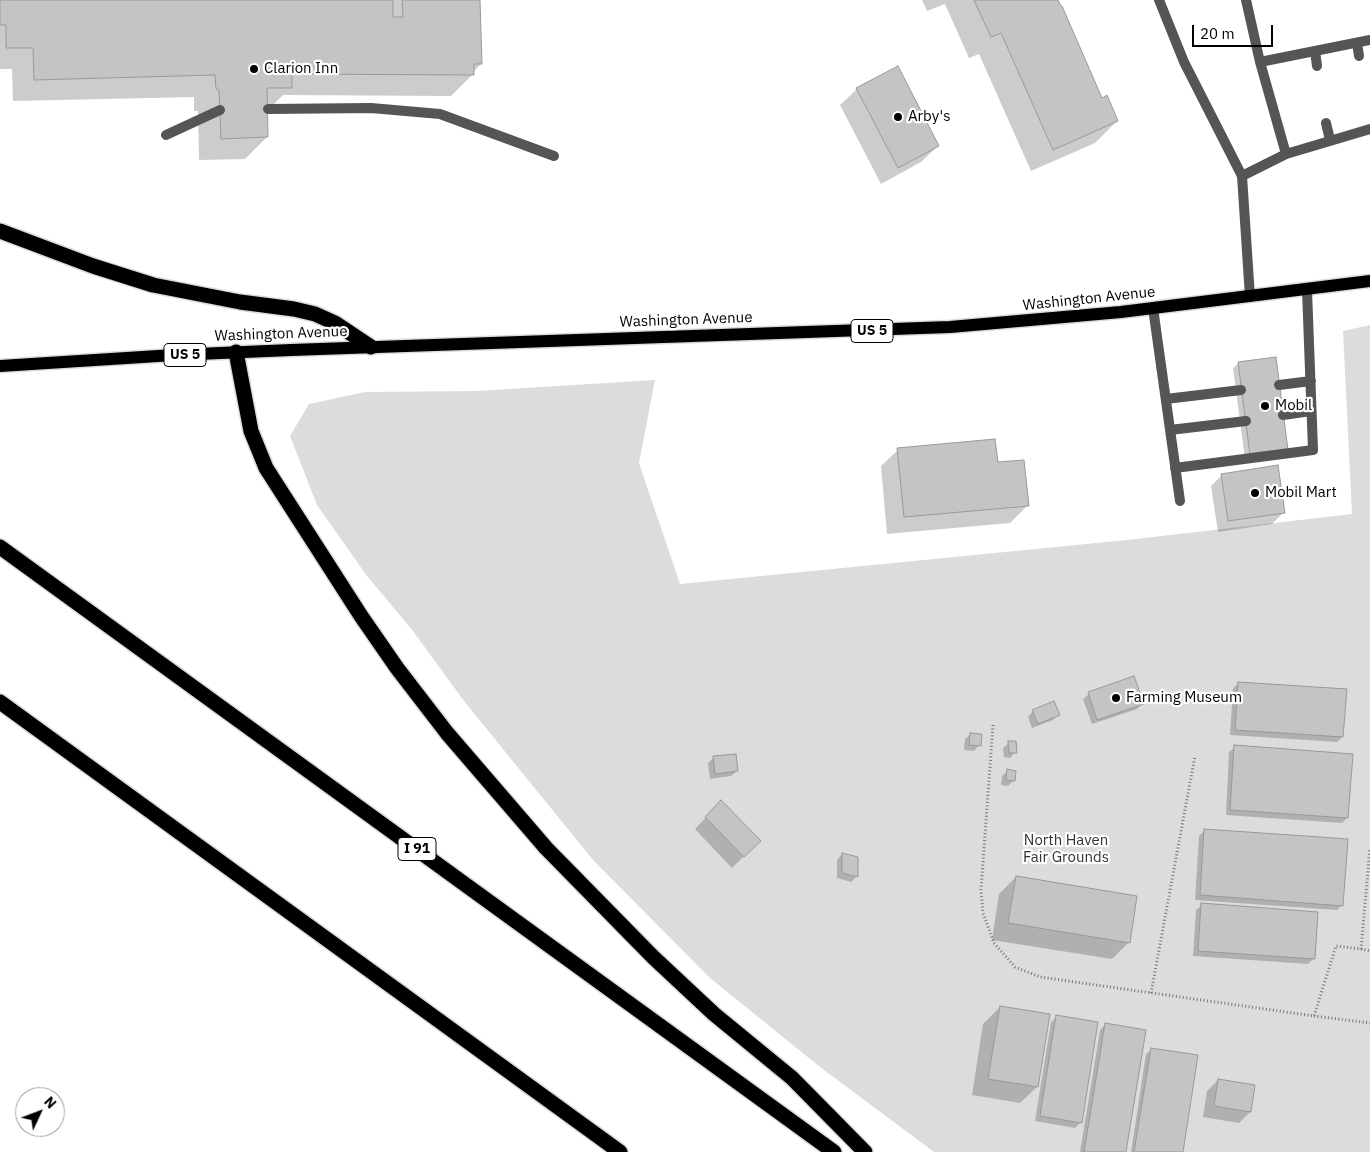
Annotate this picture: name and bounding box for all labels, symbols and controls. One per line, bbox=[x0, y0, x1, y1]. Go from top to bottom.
scale bar bbox=[1195, 15, 1276, 47]
text: 20 m bbox=[1200, 24, 1235, 43]
place label: Clarion Inn bbox=[264, 60, 338, 78]
marker: Clarion Inn bbox=[248, 63, 260, 75]
place label: Arby's bbox=[908, 108, 950, 126]
marker: Arby's bbox=[892, 111, 904, 123]
street label: Washington Avenue bbox=[1022, 283, 1156, 315]
street label: Washington Avenue bbox=[619, 309, 753, 331]
road number: US 5 bbox=[851, 320, 893, 342]
street label: Washington Avenue bbox=[214, 323, 348, 345]
road number: US 5 bbox=[164, 344, 206, 366]
place label: Mobil bbox=[1275, 397, 1312, 415]
marker: Mobil bbox=[1259, 400, 1271, 412]
place label: Mobil Mart bbox=[1265, 484, 1337, 502]
marker: Mobil Mart bbox=[1249, 487, 1261, 499]
place label: Farming Museum bbox=[1126, 689, 1242, 707]
marker: Farming Museum bbox=[1110, 692, 1122, 704]
park label: North Haven Fair Grounds bbox=[1023, 832, 1109, 867]
road number: I 91 bbox=[398, 838, 436, 861]
north arrow bbox=[15, 1087, 65, 1137]
text: N bbox=[40, 1093, 60, 1112]

